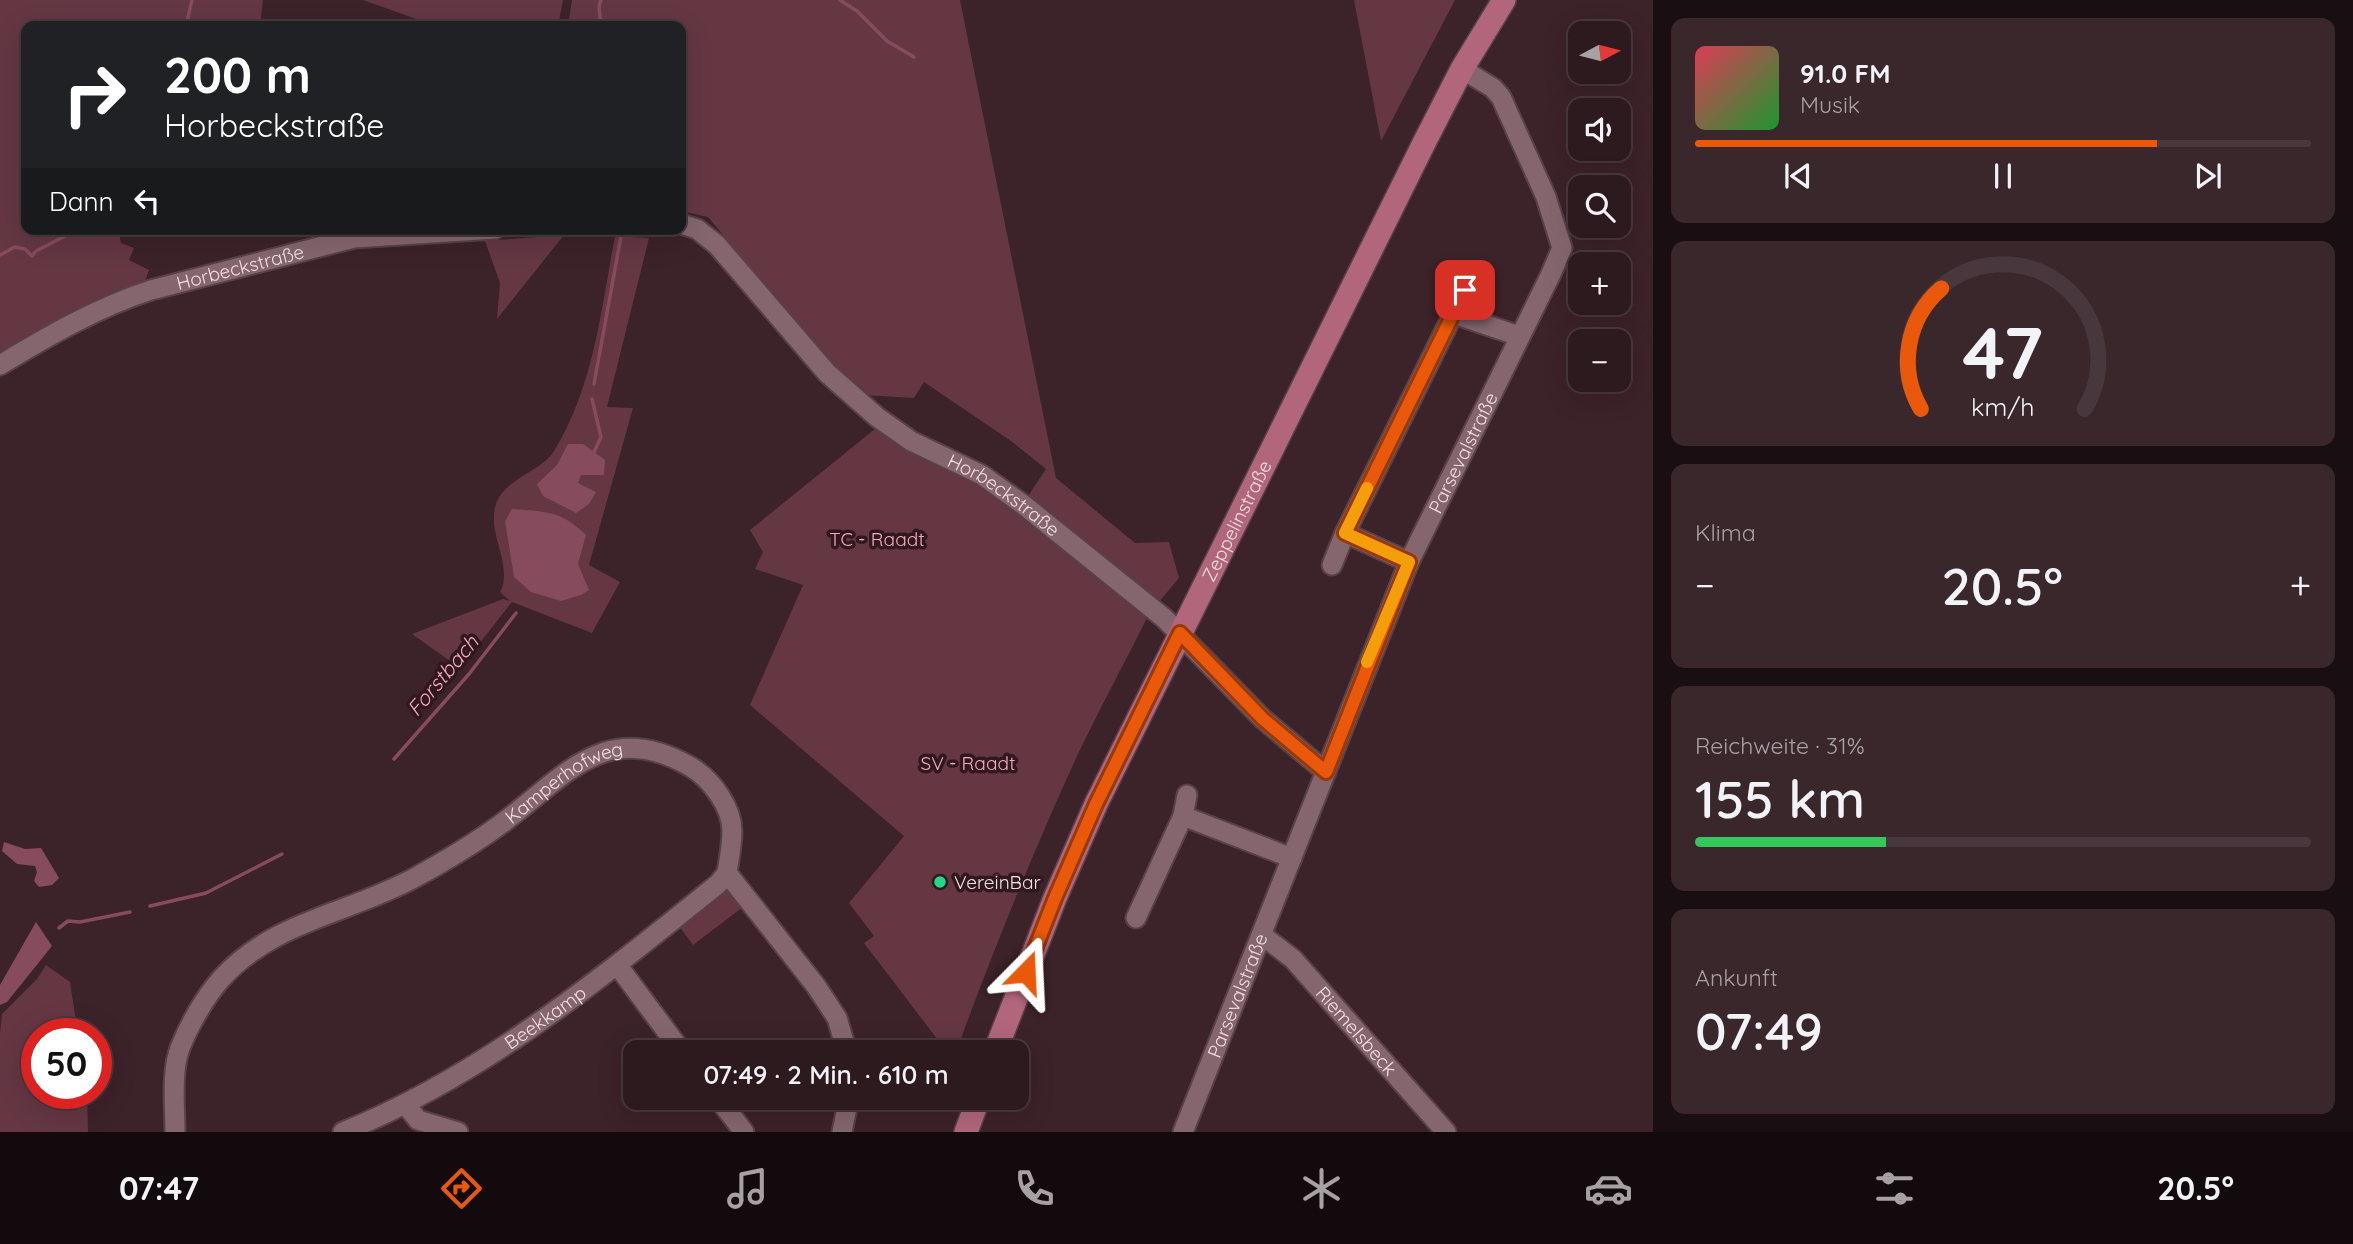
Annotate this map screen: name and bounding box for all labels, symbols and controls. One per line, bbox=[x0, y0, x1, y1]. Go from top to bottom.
north arrow bbox=[1568, 21, 1631, 84]
map controls bbox=[1568, 21, 1631, 392]
text: 200 m bbox=[164, 44, 311, 105]
icon: right bbox=[49, 49, 140, 140]
text: 91.0 FM bbox=[1800, 57, 1891, 90]
text: Musik bbox=[1800, 90, 1860, 119]
button: sound bbox=[1568, 98, 1631, 161]
text: Horbeckstraße bbox=[164, 105, 384, 145]
icon: previous bbox=[1779, 157, 1817, 195]
icon: pause bbox=[1984, 157, 2022, 195]
icon: next bbox=[2189, 157, 2227, 195]
button: search bbox=[1568, 175, 1631, 238]
icon: left bbox=[128, 182, 166, 220]
text: Dann bbox=[49, 185, 114, 218]
street label: Horbeckstraße bbox=[174, 239, 307, 295]
button: + bbox=[1568, 252, 1631, 315]
pin bbox=[1435, 260, 1495, 320]
icon: arrive bbox=[1446, 271, 1484, 309]
text: 47 bbox=[1963, 307, 2043, 398]
button: − bbox=[1568, 329, 1631, 392]
street label: Parsevalstraße bbox=[1423, 388, 1503, 517]
text: km/h bbox=[1971, 391, 2035, 422]
street label: Horbeckstraße bbox=[944, 448, 1065, 541]
street label: Zeppelinstraße bbox=[1196, 456, 1277, 585]
text: Klima bbox=[1695, 518, 1756, 547]
park label: TC - Raadt bbox=[829, 527, 925, 551]
text: 20.5° bbox=[1941, 553, 2063, 618]
text: − bbox=[1695, 561, 1715, 609]
text: + bbox=[2290, 561, 2311, 609]
water label: Forstbach bbox=[401, 629, 484, 721]
text: Reichweite · 31% bbox=[1695, 731, 1865, 760]
street label: Kamperhofweg bbox=[500, 736, 625, 829]
park label: SV - Raadt bbox=[920, 751, 1016, 775]
text: 155 km bbox=[1695, 766, 1865, 831]
place label: VereinBar bbox=[954, 870, 1041, 894]
marker: VereinBar bbox=[932, 874, 948, 890]
street label: Parsevalstraße bbox=[1202, 930, 1273, 1061]
position arrow bbox=[989, 935, 1063, 1009]
text: Ankunft bbox=[1695, 963, 1778, 992]
street label: Beekkamp bbox=[500, 980, 591, 1054]
street label: Riemelsbeck bbox=[1311, 981, 1402, 1080]
text: 07:49 bbox=[1695, 998, 1823, 1063]
speed limit sign: 50 bbox=[21, 1018, 112, 1109]
text: 07:49 · 2 Min. · 610 m bbox=[703, 1058, 949, 1091]
icon: directions bbox=[437, 1164, 486, 1213]
icon: music bbox=[723, 1164, 772, 1213]
icon: phone bbox=[1010, 1164, 1059, 1213]
icon: climate bbox=[1297, 1164, 1346, 1213]
icon: car bbox=[1584, 1164, 1633, 1213]
icon: filters bbox=[1870, 1164, 1919, 1213]
text: 07:47 bbox=[119, 1168, 199, 1208]
text: 20.5° bbox=[2157, 1168, 2234, 1208]

